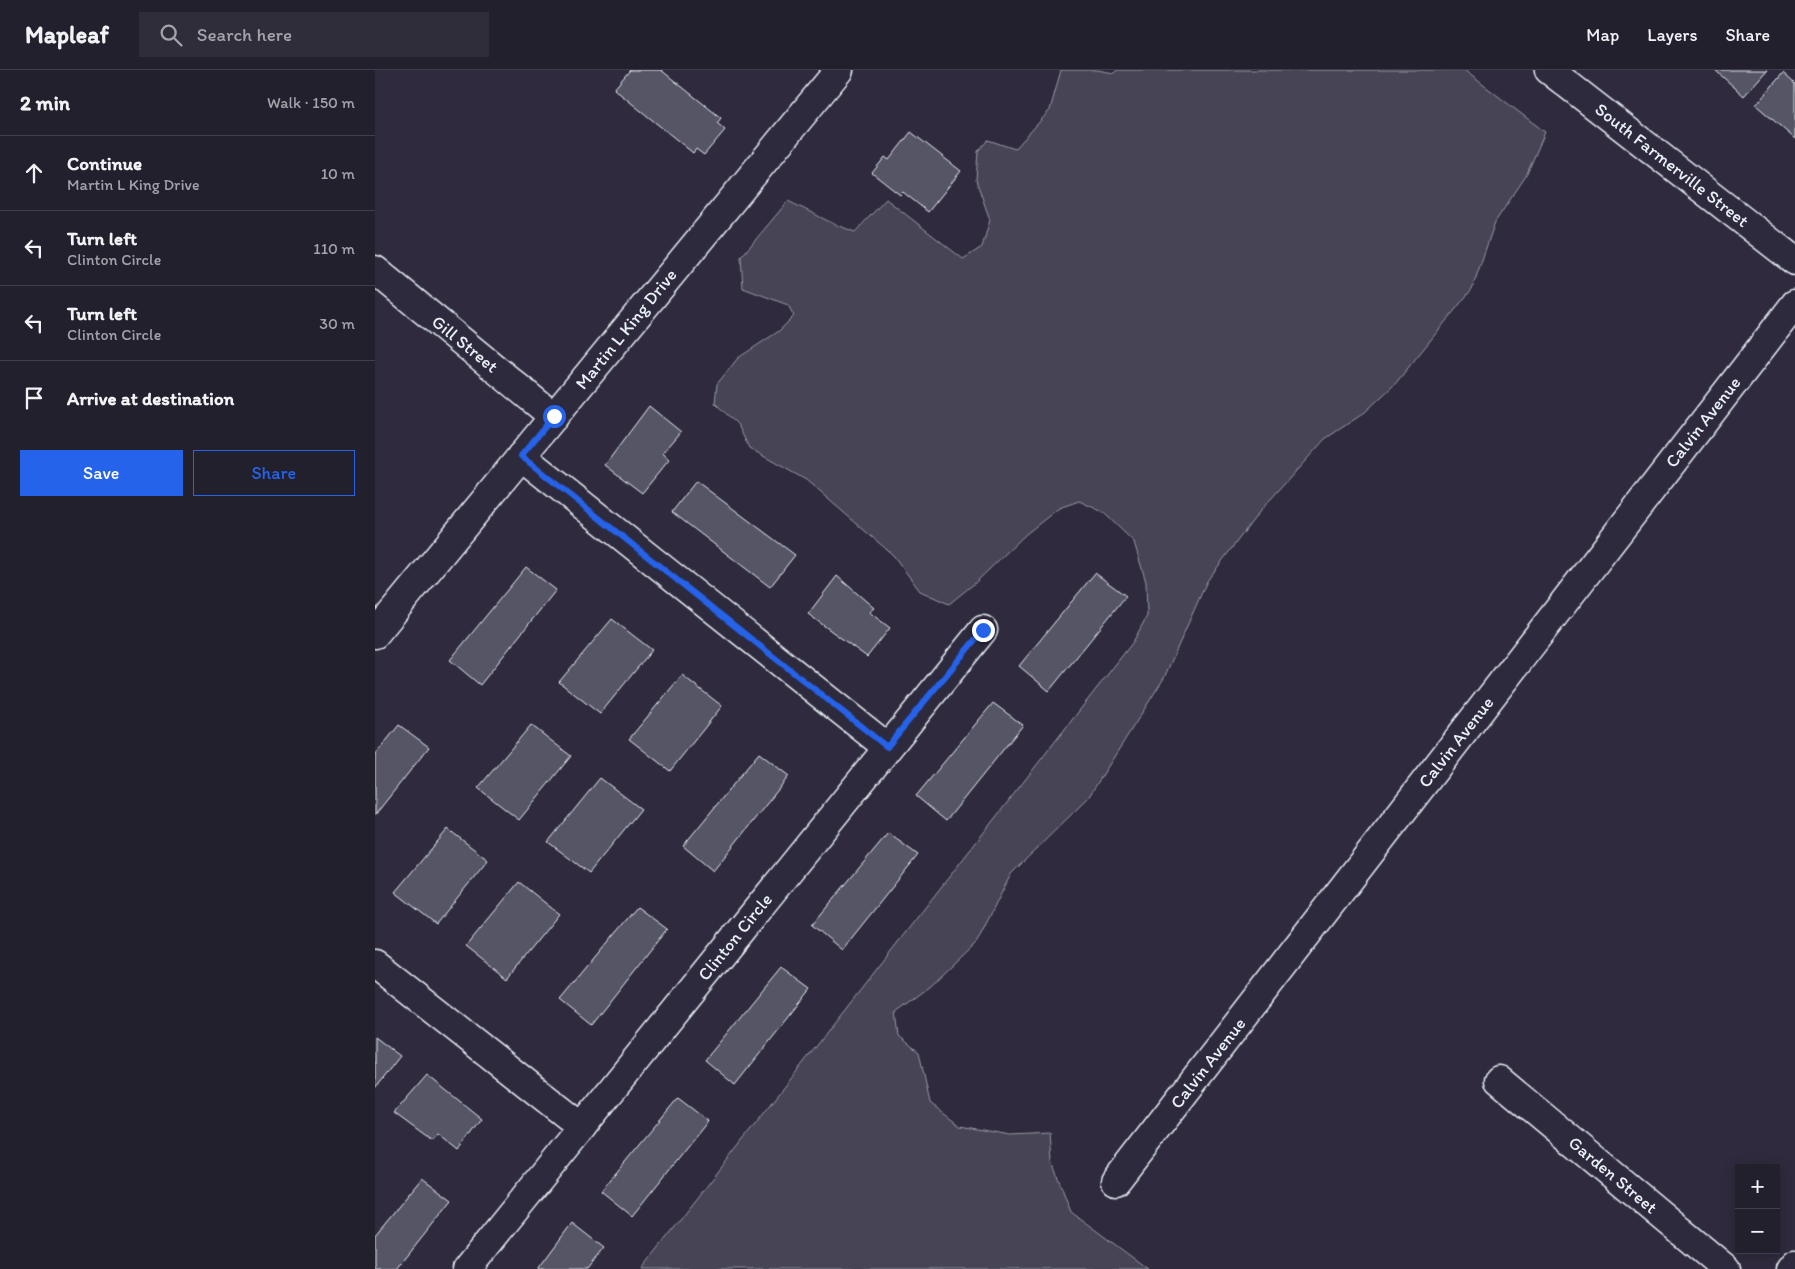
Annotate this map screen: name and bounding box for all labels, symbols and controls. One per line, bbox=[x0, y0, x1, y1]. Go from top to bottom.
search box bbox=[139, 12, 489, 57]
text: Mapleaf bbox=[25, 20, 109, 49]
icon: search bbox=[157, 21, 185, 49]
text: Search here bbox=[197, 23, 292, 46]
text: Map bbox=[1586, 24, 1619, 46]
text: Layers bbox=[1647, 24, 1697, 46]
text: Share bbox=[1725, 24, 1770, 46]
text: 2 min bbox=[20, 90, 70, 115]
text: Walk · 150 m bbox=[267, 93, 355, 112]
street label: South Farmerville Street bbox=[1591, 98, 1754, 232]
text: Continue bbox=[67, 152, 142, 175]
icon: ahead bbox=[20, 159, 48, 187]
text: 10 m bbox=[321, 164, 355, 183]
text: Martin L King Drive bbox=[67, 175, 200, 194]
text: Turn left bbox=[67, 227, 137, 250]
icon: left bbox=[20, 234, 48, 262]
text: 110 m bbox=[313, 239, 355, 258]
text: Clinton Circle bbox=[67, 250, 161, 269]
street label: Martin L King Drive bbox=[571, 264, 681, 394]
text: Turn left bbox=[67, 302, 137, 325]
icon: left bbox=[20, 309, 48, 337]
street label: Gill Street bbox=[427, 311, 503, 378]
text: 30 m bbox=[319, 314, 355, 333]
text: Clinton Circle bbox=[67, 325, 161, 344]
street label: Calvin Avenue bbox=[1661, 372, 1745, 472]
icon: arrive bbox=[20, 384, 48, 412]
text: Arrive at destination bbox=[67, 387, 234, 410]
route start bbox=[543, 405, 566, 428]
button: Save bbox=[20, 450, 183, 496]
button: Share bbox=[193, 450, 355, 496]
route end bbox=[972, 619, 995, 642]
street label: Calvin Avenue bbox=[1414, 692, 1498, 792]
street label: Clinton Circle bbox=[693, 889, 777, 985]
street label: Calvin Avenue bbox=[1166, 1013, 1250, 1113]
street label: Garden Street bbox=[1564, 1132, 1662, 1219]
map controls bbox=[1735, 1164, 1780, 1254]
button: + bbox=[1735, 1164, 1780, 1209]
button: − bbox=[1735, 1209, 1780, 1254]

